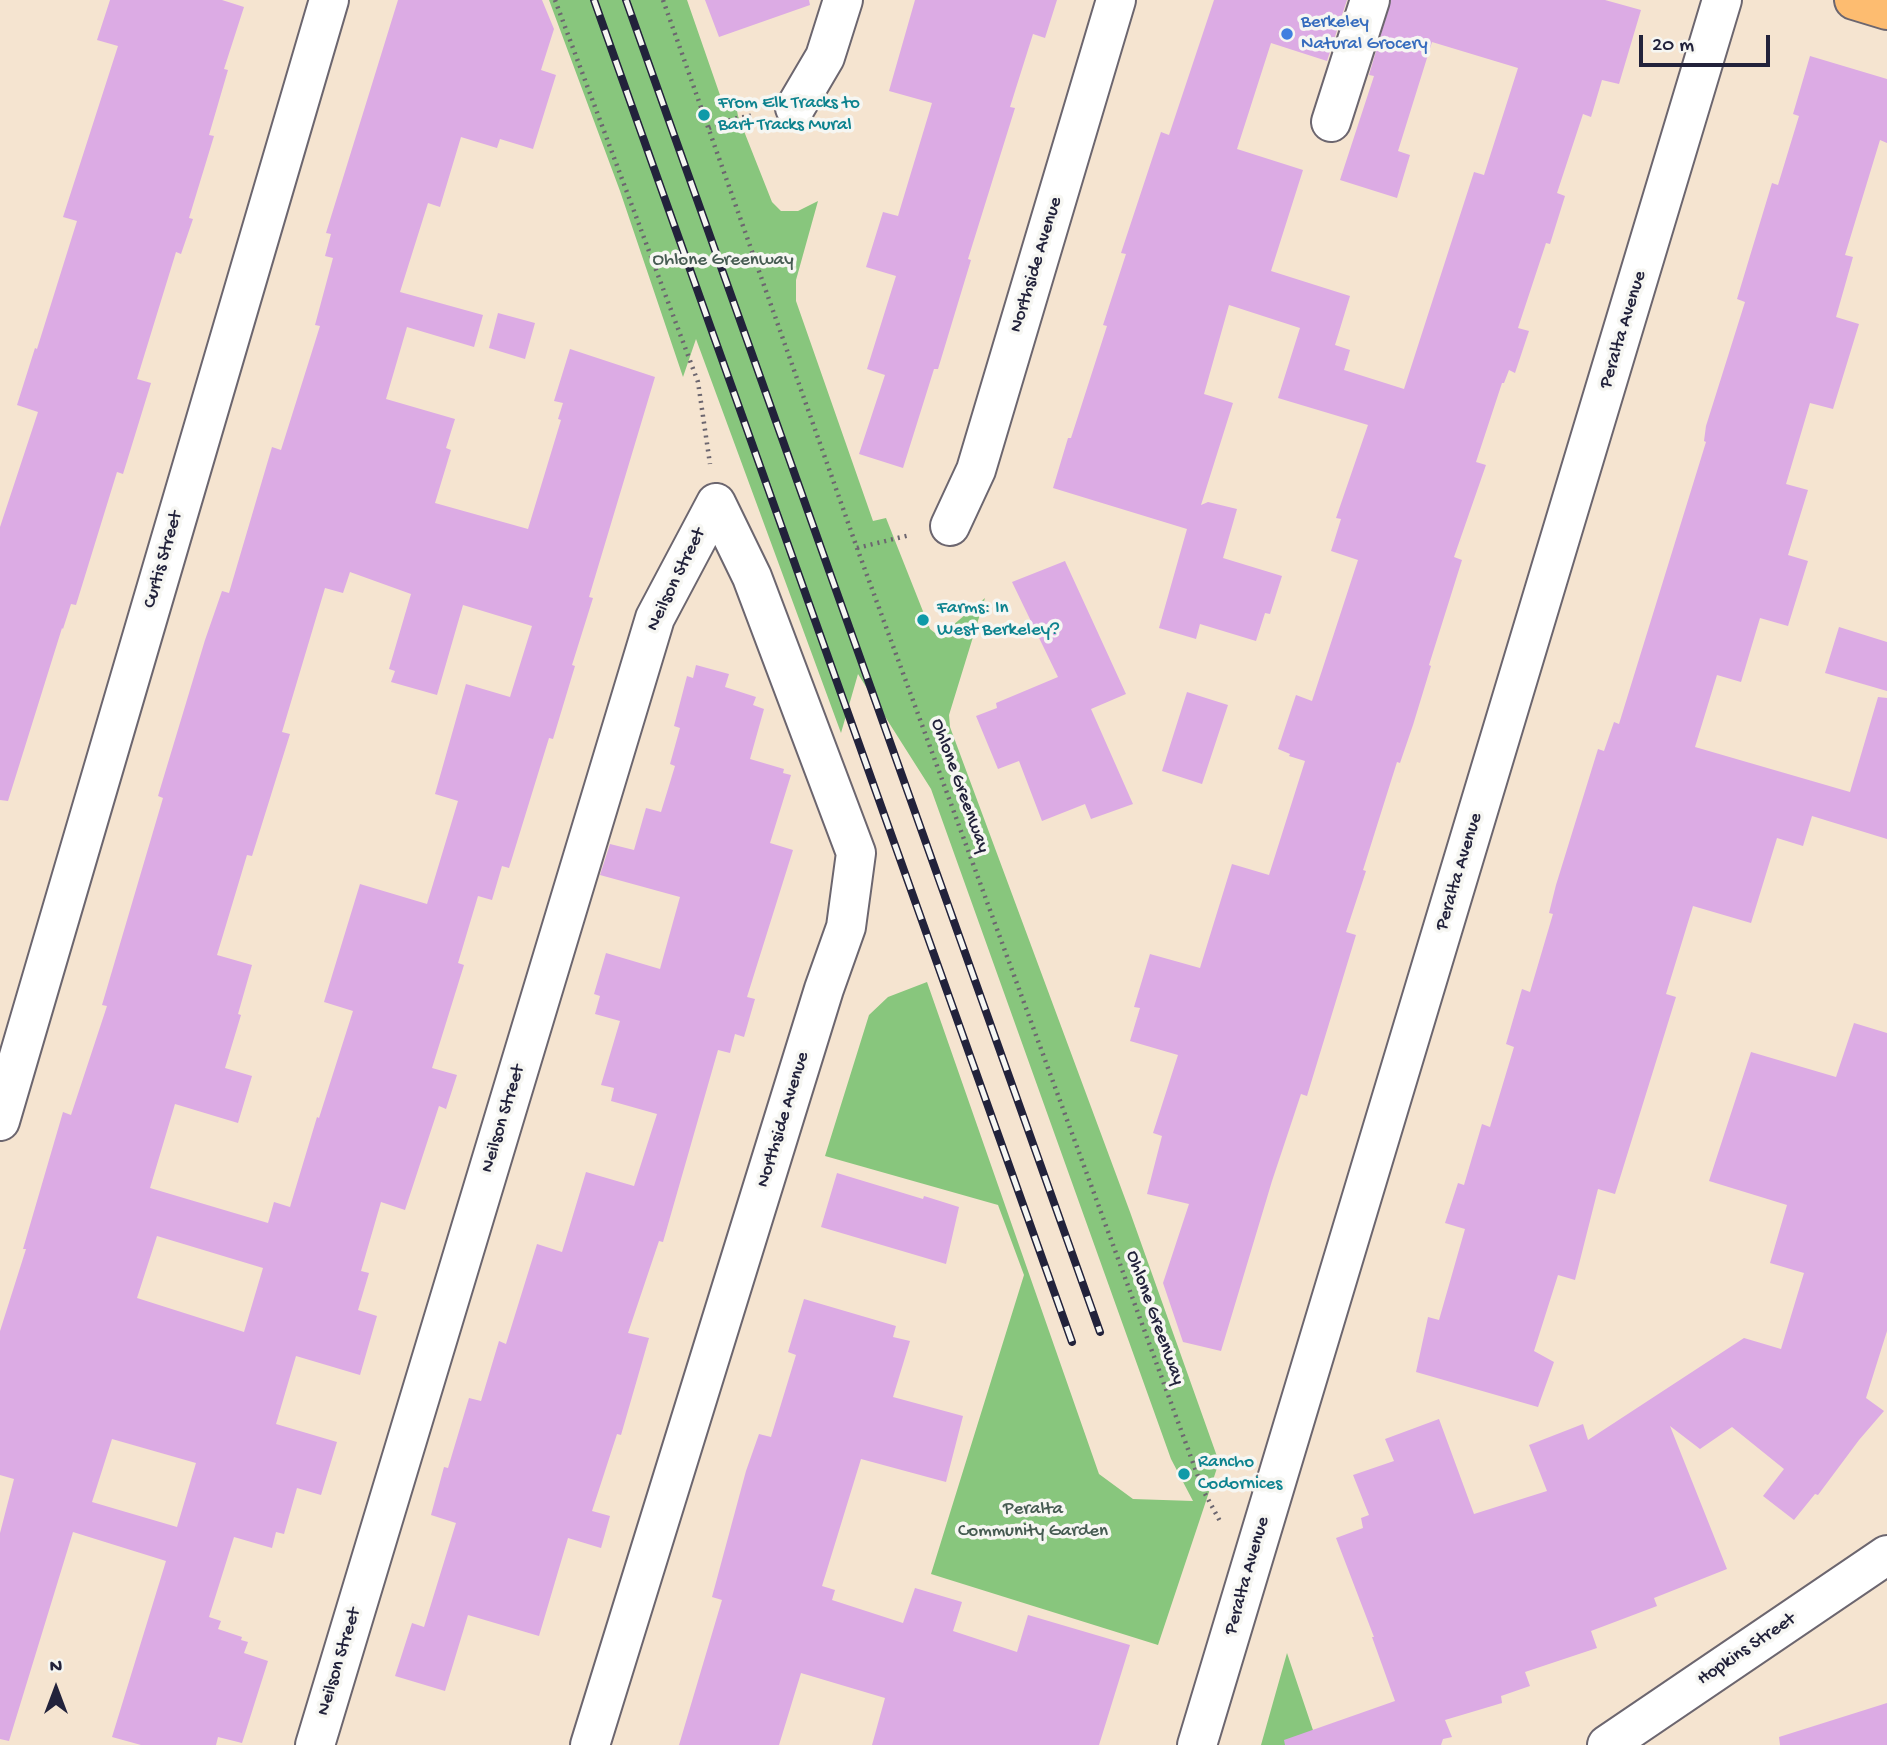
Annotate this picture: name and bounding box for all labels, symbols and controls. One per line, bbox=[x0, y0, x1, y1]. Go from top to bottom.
place label: Berkeley Natural Grocery bbox=[1301, 12, 1427, 56]
scale bar bbox=[1642, 21, 1773, 65]
marker: Berkeley Natural Grocery bbox=[1279, 26, 1295, 42]
text: 20 m bbox=[1652, 34, 1694, 59]
place label: From Elk Tracks to Bart Tracks Mural bbox=[718, 93, 860, 137]
marker: From Elk Tracks to Bart Tracks Mural bbox=[696, 107, 712, 123]
street label: Northside Avenue bbox=[1006, 194, 1068, 336]
park label: Ohlone Greenway bbox=[653, 250, 793, 272]
street label: Peralta Avenue bbox=[1595, 268, 1653, 392]
street label: Curtis Street bbox=[139, 509, 189, 611]
street label: Neilson Street bbox=[642, 525, 712, 635]
place label: Farms: In West Berkeley? bbox=[937, 598, 1060, 642]
marker: Farms: In West Berkeley? bbox=[915, 612, 931, 628]
street label: Ohlone Greenway bbox=[924, 716, 994, 856]
street label: Peralta Avenue bbox=[1431, 810, 1489, 934]
street label: Northside Avenue bbox=[753, 1049, 815, 1191]
street label: Neilson Street bbox=[477, 1062, 531, 1176]
street label: Ohlone Greenway bbox=[1119, 1248, 1189, 1388]
place label: Rancho Codornices bbox=[1198, 1452, 1282, 1496]
marker: Rancho Codornices bbox=[1176, 1466, 1192, 1482]
park label: Peralta Community Garden bbox=[958, 1499, 1108, 1543]
street label: Peralta Avenue bbox=[1220, 1514, 1276, 1638]
street label: Neilson Street bbox=[313, 1605, 367, 1719]
street label: Hopkins Street bbox=[1693, 1609, 1801, 1691]
north arrow bbox=[21, 1654, 91, 1724]
text: N bbox=[50, 1656, 62, 1679]

